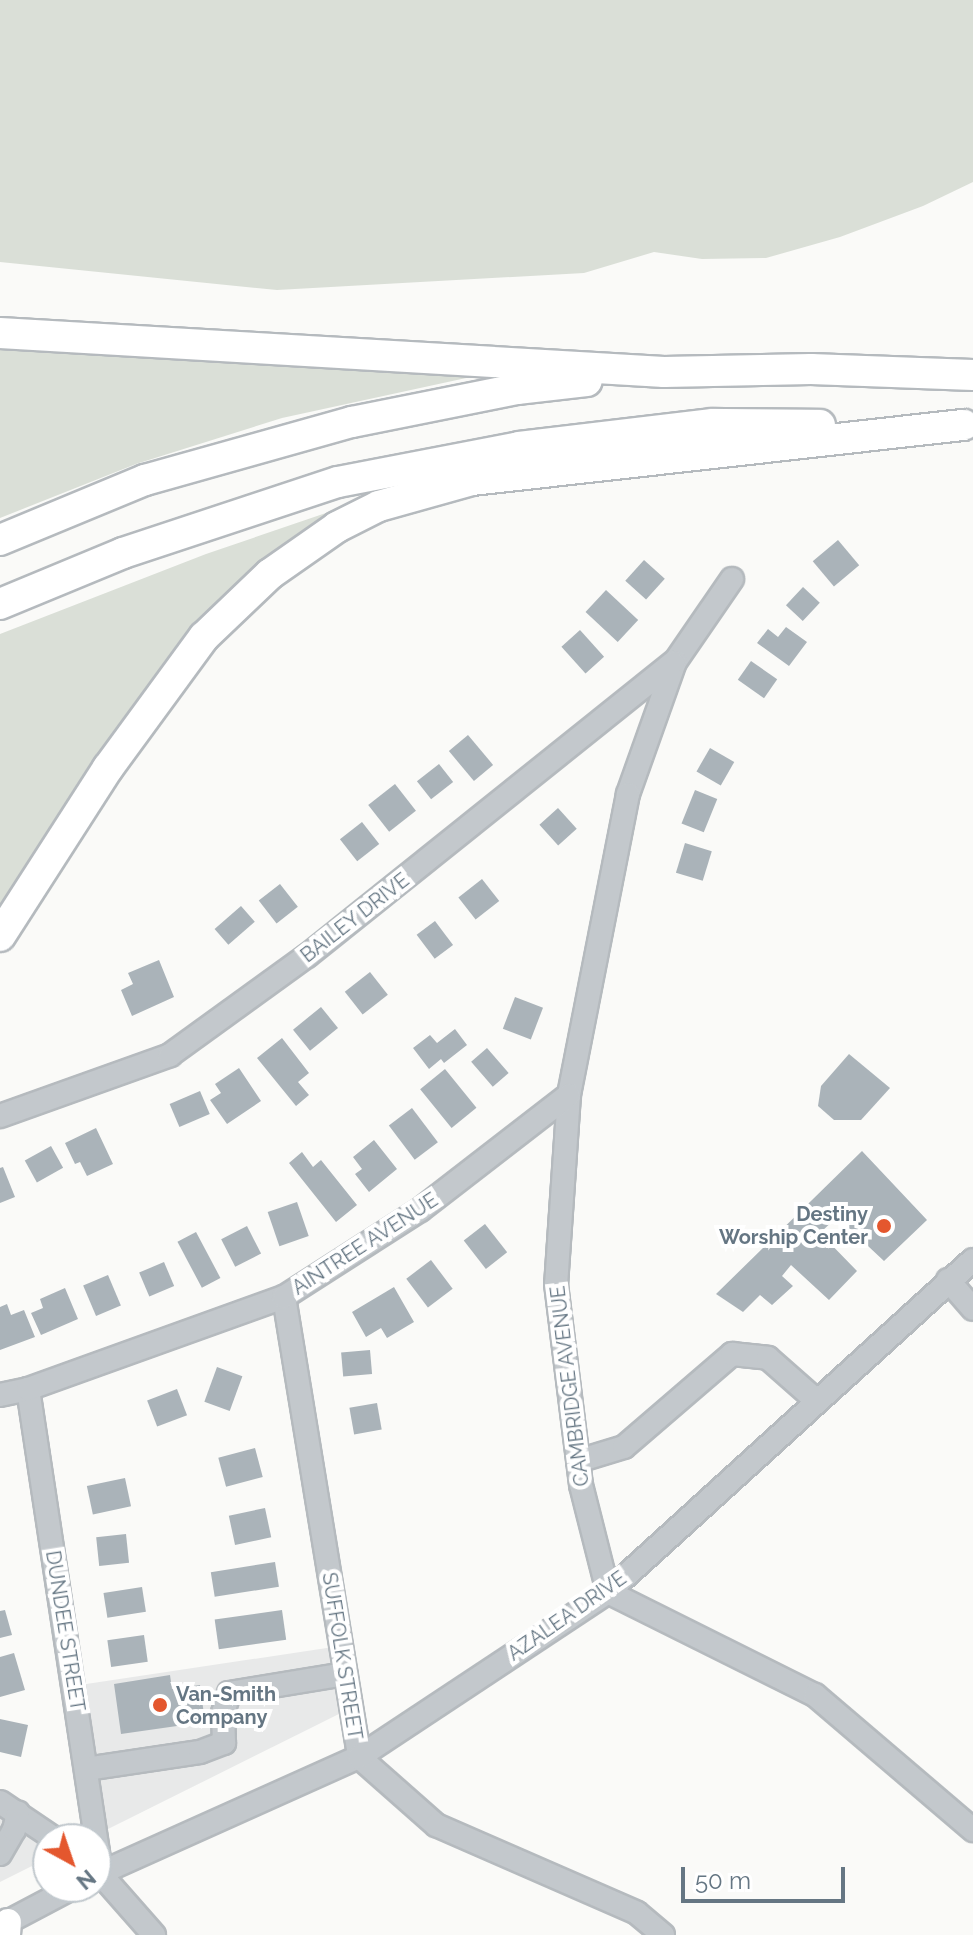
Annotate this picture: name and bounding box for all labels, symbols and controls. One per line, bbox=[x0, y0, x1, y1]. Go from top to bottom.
street label: BAILEY DRIVE bbox=[296, 868, 414, 968]
street label: AINTREE AVENUE bbox=[287, 1188, 443, 1300]
place label: Destiny Worship Center bbox=[719, 1202, 868, 1249]
marker: Destiny Worship Center bbox=[875, 1217, 893, 1235]
street label: CAMBRIDGE AVENUE bbox=[546, 1284, 594, 1488]
street label: DUNDEE STREET bbox=[40, 1549, 90, 1713]
street label: AZALEA DRIVE bbox=[503, 1566, 631, 1666]
street label: SUFFOLK STREET bbox=[317, 1571, 367, 1741]
place label: Van-Smith Company bbox=[176, 1682, 276, 1729]
marker: Van-Smith Company bbox=[151, 1696, 169, 1714]
north arrow bbox=[32, 1823, 112, 1903]
scale bar bbox=[685, 1851, 849, 1901]
text: N bbox=[71, 1864, 101, 1895]
text: 50 m bbox=[695, 1866, 751, 1895]

